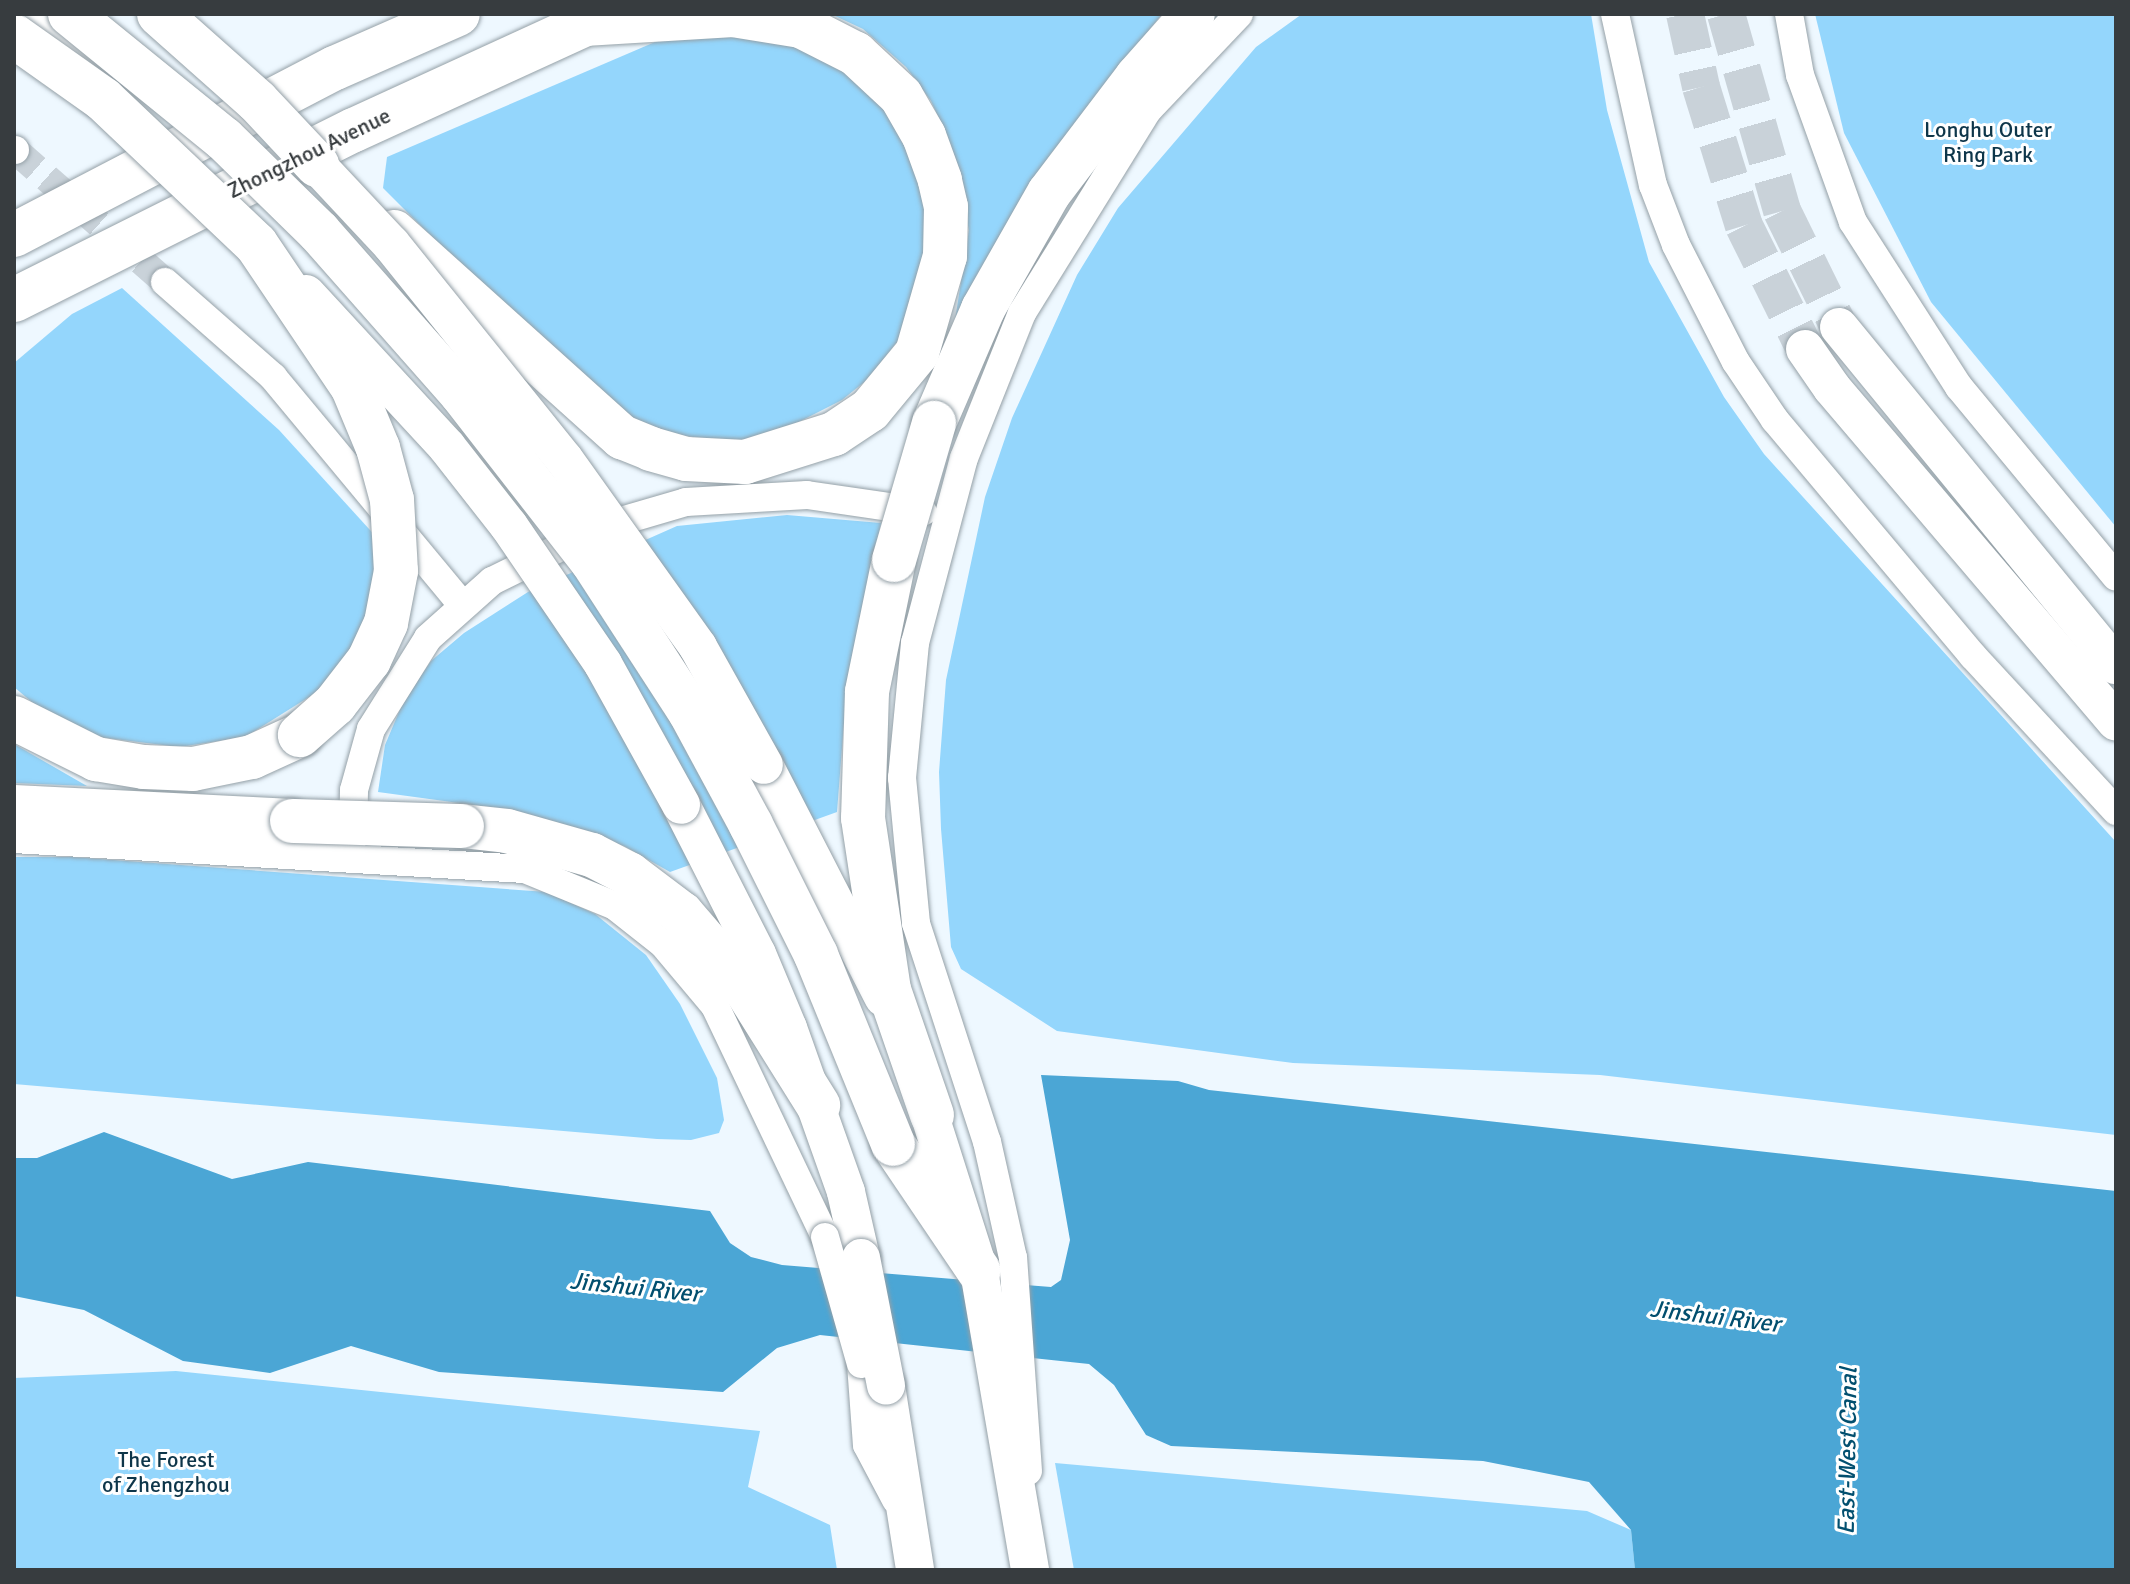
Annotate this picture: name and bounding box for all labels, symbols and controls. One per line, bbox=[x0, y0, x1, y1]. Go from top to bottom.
street label: Zhongzhou Avenue bbox=[223, 102, 395, 204]
park label: Longhu Outer Ring Park bbox=[1924, 116, 2052, 168]
water label: Jinshui River bbox=[568, 1267, 702, 1309]
water label: Jinshui River bbox=[1648, 1295, 1782, 1339]
water label: East-West Canal bbox=[1832, 1367, 1864, 1535]
park label: The Forest of Zhengzhou bbox=[102, 1446, 230, 1498]

